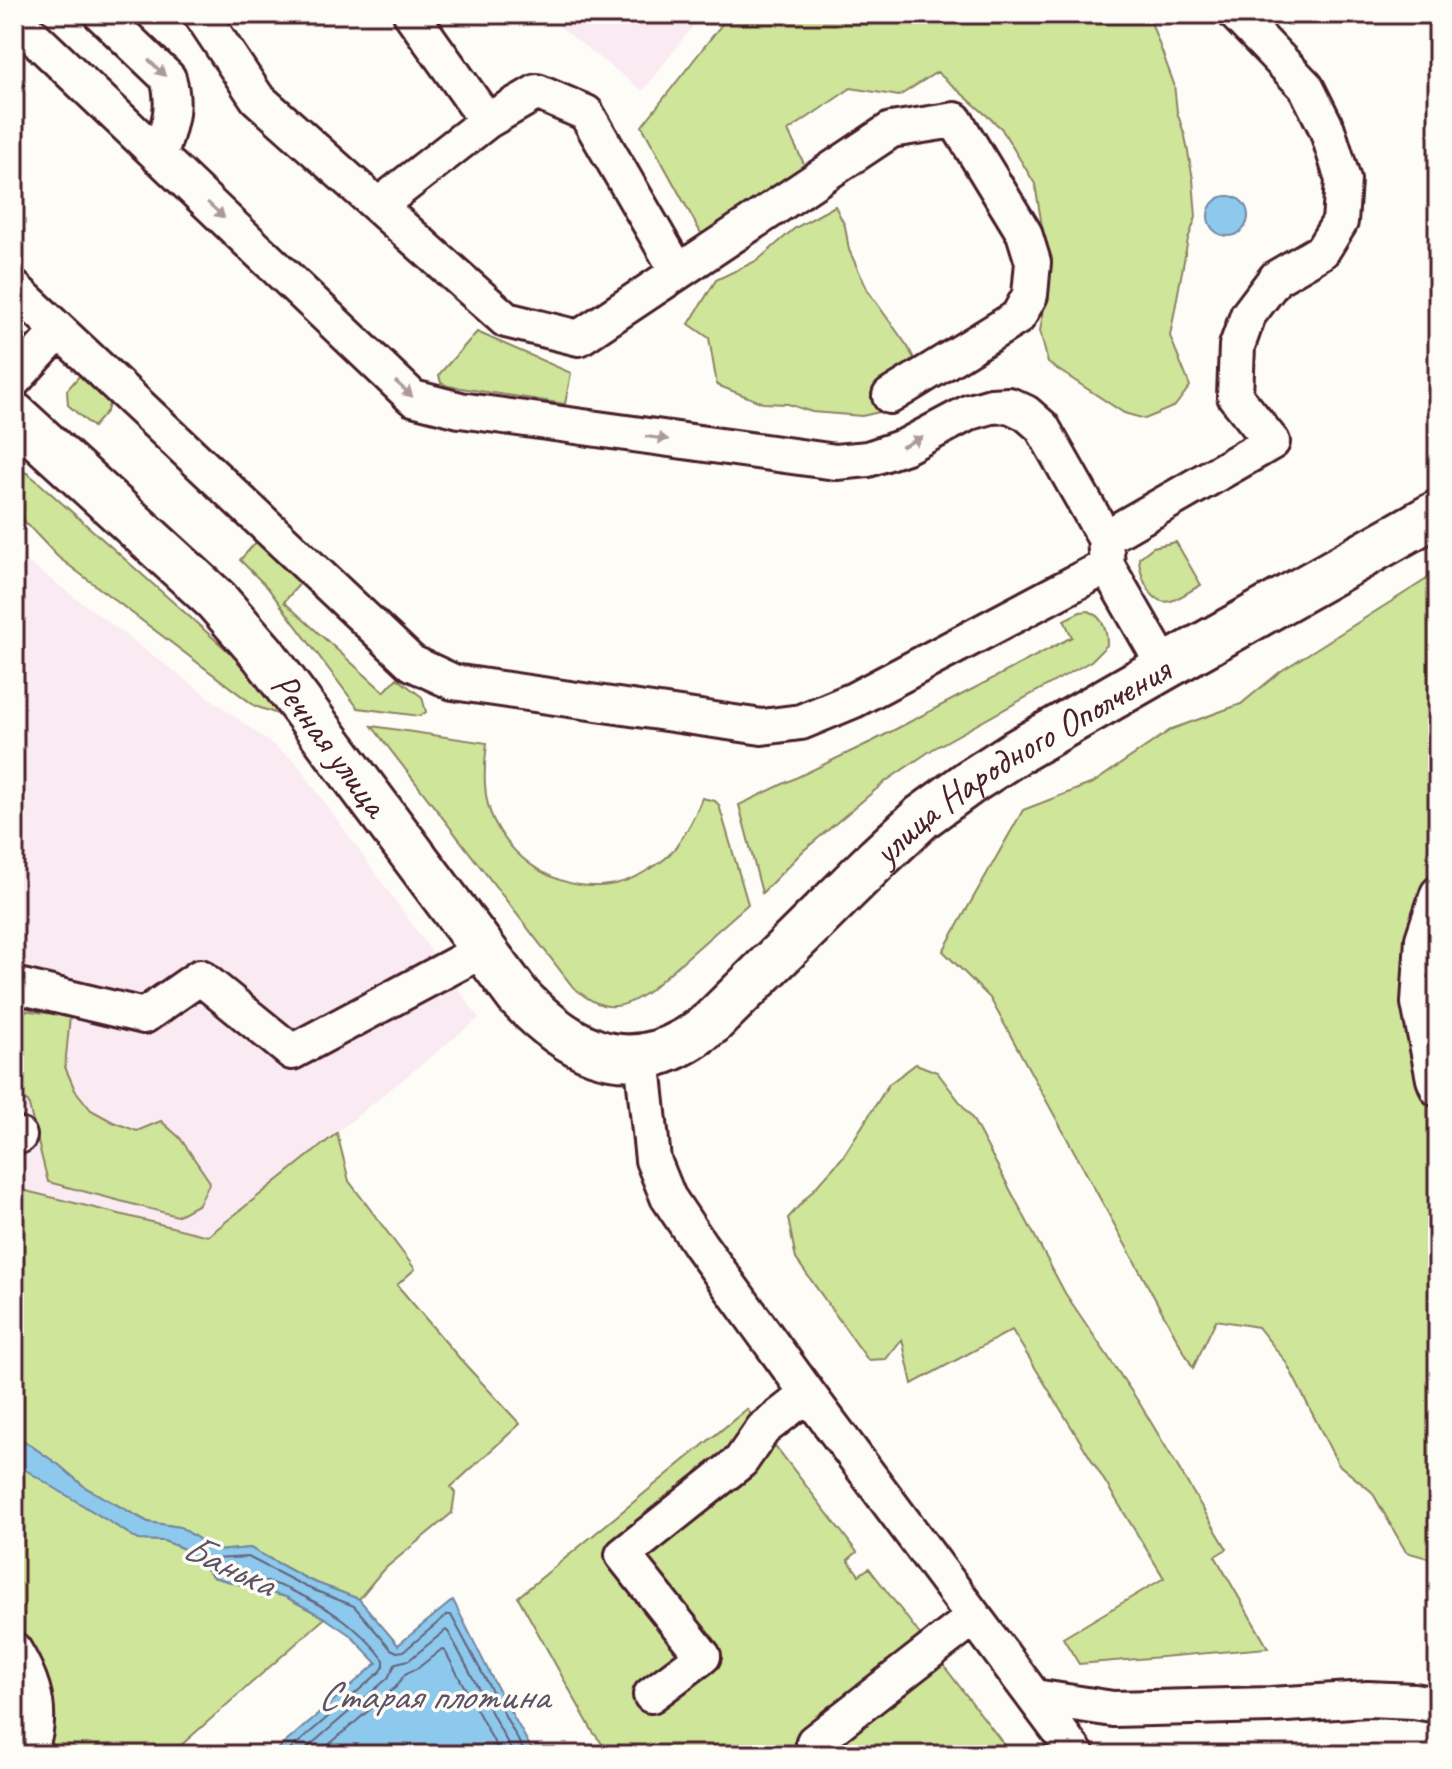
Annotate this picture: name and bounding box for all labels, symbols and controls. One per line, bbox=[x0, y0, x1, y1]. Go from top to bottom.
one-way arrow bbox=[147, 58, 166, 77]
one-way arrow bbox=[206, 201, 225, 219]
one-way arrow bbox=[394, 380, 414, 397]
one-way arrow bbox=[645, 432, 670, 445]
one-way arrow bbox=[901, 435, 924, 449]
street label: улица Народного Ополчения bbox=[861, 645, 1181, 876]
street label: Речная улица bbox=[261, 663, 401, 828]
water label: Банька bbox=[175, 1522, 286, 1609]
water label: Старая плотина bbox=[318, 1671, 553, 1721]

